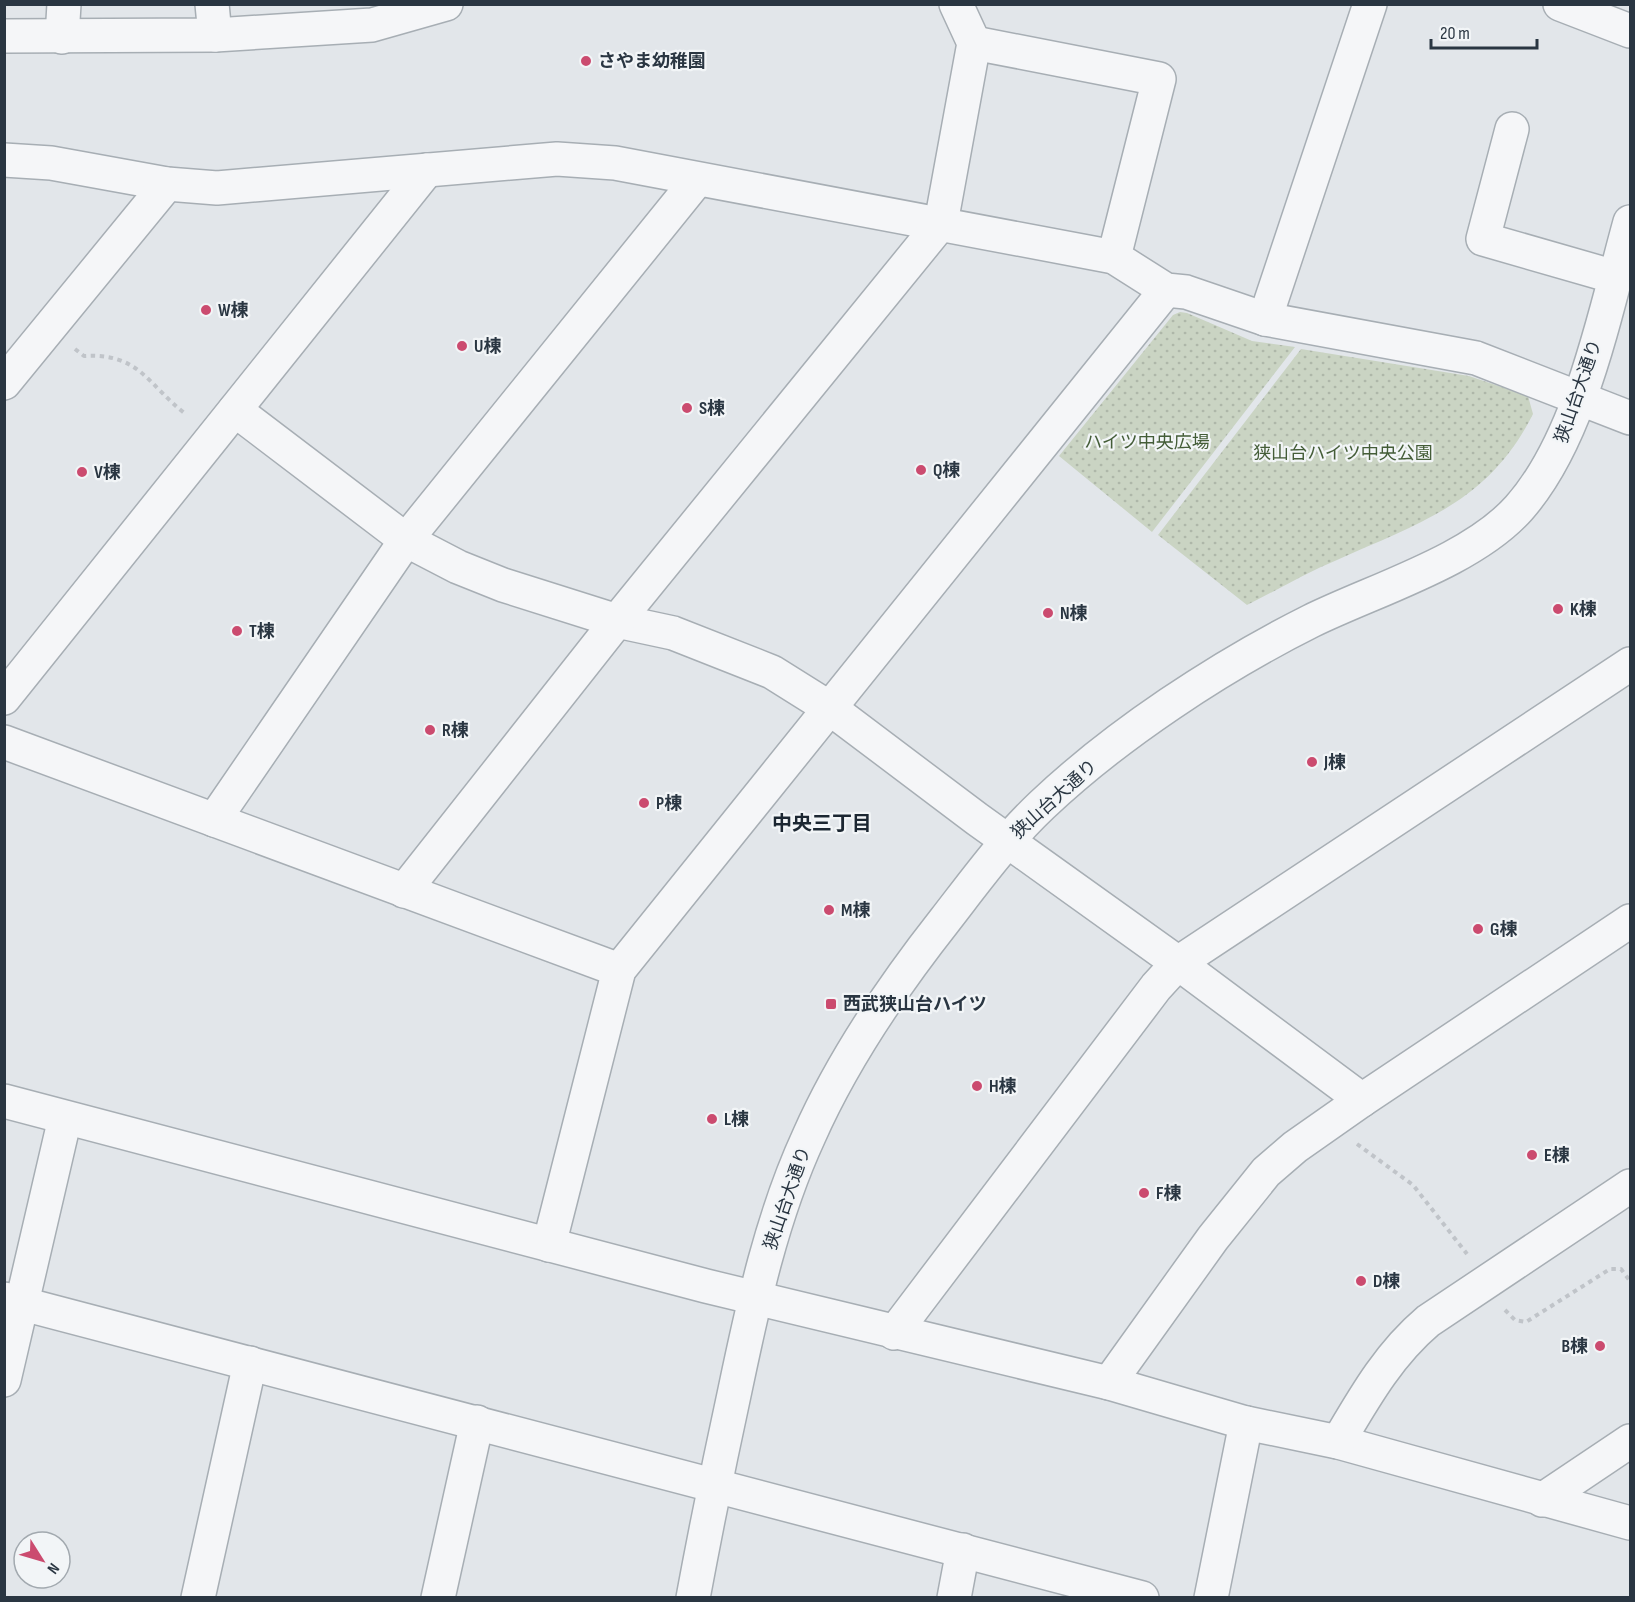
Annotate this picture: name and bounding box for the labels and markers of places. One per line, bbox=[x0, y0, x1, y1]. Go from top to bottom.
place label: さやま幼稚園 bbox=[598, 51, 706, 72]
marker: さやま幼稚園 bbox=[579, 54, 593, 68]
place label: W棟 bbox=[218, 300, 249, 321]
marker: W棟 bbox=[199, 303, 213, 317]
place label: U棟 bbox=[474, 336, 501, 357]
marker: U棟 bbox=[455, 339, 469, 353]
place label: S棟 bbox=[699, 398, 725, 419]
marker: S棟 bbox=[680, 401, 694, 415]
place label: Q棟 bbox=[933, 460, 960, 481]
place label: V棟 bbox=[94, 462, 121, 483]
marker: Q棟 bbox=[914, 463, 928, 477]
marker: V棟 bbox=[75, 465, 89, 479]
place label: K棟 bbox=[1570, 599, 1597, 620]
marker: K棟 bbox=[1551, 602, 1565, 616]
place label: N棟 bbox=[1060, 603, 1088, 624]
marker: N棟 bbox=[1041, 606, 1055, 620]
place label: T棟 bbox=[249, 621, 275, 642]
marker: T棟 bbox=[230, 624, 244, 638]
place label: R棟 bbox=[442, 720, 469, 741]
marker: R棟 bbox=[423, 723, 437, 737]
place label: J棟 bbox=[1323, 752, 1346, 773]
marker: J棟 bbox=[1305, 755, 1319, 769]
place label: P棟 bbox=[656, 793, 682, 814]
marker: P棟 bbox=[637, 796, 651, 810]
place label: M棟 bbox=[841, 900, 870, 921]
marker: M棟 bbox=[822, 903, 836, 917]
place label: G棟 bbox=[1490, 919, 1517, 940]
marker: G棟 bbox=[1471, 922, 1485, 936]
place label: 西武狭山台ハイツ bbox=[843, 994, 987, 1015]
marker: 西武狭山台ハイツ bbox=[824, 997, 838, 1011]
place label: H棟 bbox=[989, 1076, 1017, 1097]
marker: H棟 bbox=[970, 1079, 984, 1093]
place label: L棟 bbox=[724, 1109, 749, 1130]
marker: L棟 bbox=[705, 1112, 719, 1126]
place label: E棟 bbox=[1544, 1145, 1570, 1166]
marker: E棟 bbox=[1525, 1148, 1539, 1162]
place label: F棟 bbox=[1156, 1183, 1182, 1204]
marker: F棟 bbox=[1137, 1186, 1151, 1200]
place label: D棟 bbox=[1373, 1271, 1400, 1292]
marker: D棟 bbox=[1354, 1274, 1368, 1288]
place label: B棟 bbox=[1561, 1336, 1588, 1357]
marker: B棟 bbox=[1593, 1339, 1607, 1353]

